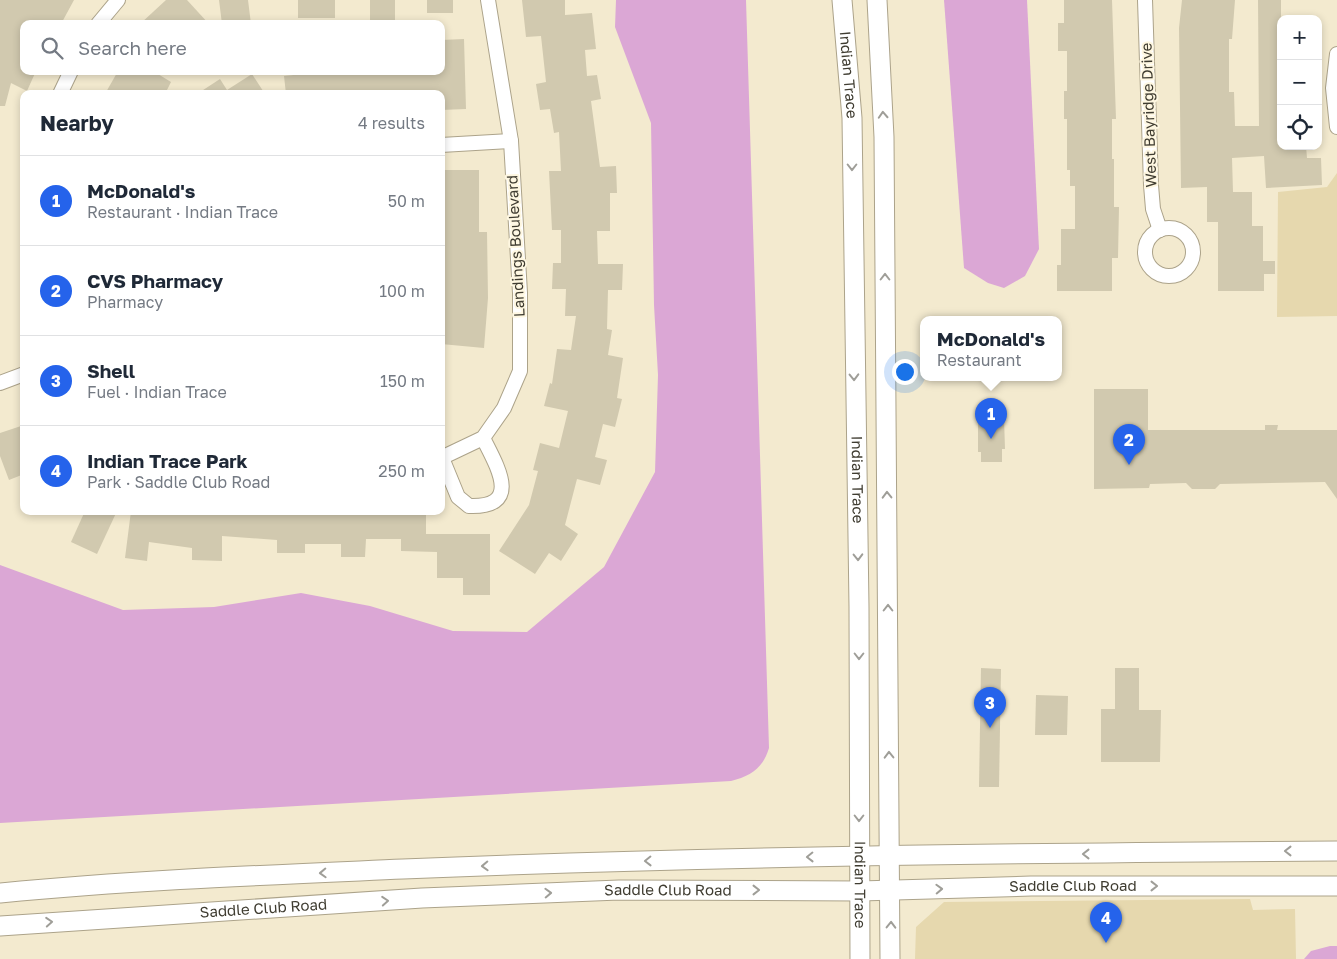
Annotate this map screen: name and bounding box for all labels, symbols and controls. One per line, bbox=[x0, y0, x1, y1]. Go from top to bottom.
map controls bbox=[1277, 15, 1322, 150]
button: + bbox=[1277, 15, 1322, 60]
search box bbox=[20, 20, 445, 75]
street label: Indian Trace bbox=[837, 30, 862, 119]
icon: search bbox=[38, 34, 66, 62]
text: Search here bbox=[78, 36, 187, 59]
street label: West Bayridge Drive bbox=[1136, 42, 1160, 188]
button: − bbox=[1277, 60, 1322, 105]
button: locate bbox=[1277, 105, 1322, 150]
text: Nearby bbox=[40, 110, 114, 136]
one-way arrow bbox=[877, 110, 888, 118]
text: 4 results bbox=[358, 113, 425, 133]
one-way arrow bbox=[847, 164, 857, 171]
street label: Landings Boulevard bbox=[502, 175, 528, 318]
text: McDonald's bbox=[87, 179, 196, 202]
text: 1 bbox=[52, 191, 60, 211]
text: 50 m bbox=[388, 191, 425, 211]
text: Restaurant · Indian Trace bbox=[87, 202, 278, 222]
text: CVS Pharmacy bbox=[87, 269, 223, 292]
one-way arrow bbox=[880, 273, 890, 280]
text: 2 bbox=[51, 281, 61, 301]
text: 100 m bbox=[379, 281, 425, 301]
text: Pharmacy bbox=[87, 292, 163, 312]
popup bbox=[920, 316, 1062, 381]
text: McDonald's bbox=[937, 327, 1045, 350]
text: Restaurant bbox=[937, 350, 1022, 370]
text: Shell bbox=[87, 359, 135, 382]
your location bbox=[892, 359, 918, 385]
text: 3 bbox=[51, 371, 61, 391]
text: 150 m bbox=[380, 371, 425, 391]
one-way arrow bbox=[849, 373, 860, 381]
text: Fuel · Indian Trace bbox=[87, 382, 227, 402]
pin: 1 bbox=[975, 398, 1007, 439]
pin: 2 bbox=[1113, 424, 1145, 465]
street label: Indian Trace bbox=[849, 436, 868, 524]
text: Indian Trace Park bbox=[87, 449, 248, 472]
text: 4 bbox=[51, 461, 61, 481]
text: 250 m bbox=[378, 461, 425, 481]
text: Park · Saddle Club Road bbox=[87, 472, 270, 492]
one-way arrow bbox=[882, 491, 892, 498]
one-way arrow bbox=[853, 553, 863, 561]
one-way arrow bbox=[883, 603, 893, 611]
one-way arrow bbox=[854, 652, 864, 660]
pin: 3 bbox=[974, 687, 1006, 728]
one-way arrow bbox=[884, 751, 894, 758]
one-way arrow bbox=[854, 815, 864, 823]
street label: Indian Trace bbox=[852, 841, 870, 929]
one-way arrow bbox=[1284, 846, 1292, 856]
one-way arrow bbox=[1082, 849, 1090, 859]
one-way arrow bbox=[806, 852, 814, 862]
one-way arrow bbox=[643, 855, 651, 866]
one-way arrow bbox=[481, 860, 489, 871]
one-way arrow bbox=[319, 867, 327, 878]
street label: Saddle Club Road bbox=[1009, 876, 1137, 895]
street label: Saddle Club Road bbox=[604, 880, 732, 899]
one-way arrow bbox=[1150, 881, 1158, 891]
one-way arrow bbox=[936, 884, 944, 895]
one-way arrow bbox=[752, 885, 760, 895]
one-way arrow bbox=[544, 887, 552, 898]
street label: Saddle Club Road bbox=[199, 894, 328, 921]
one-way arrow bbox=[382, 895, 390, 906]
pin: 4 bbox=[1090, 902, 1122, 943]
one-way arrow bbox=[45, 917, 53, 928]
one-way arrow bbox=[886, 920, 896, 928]

